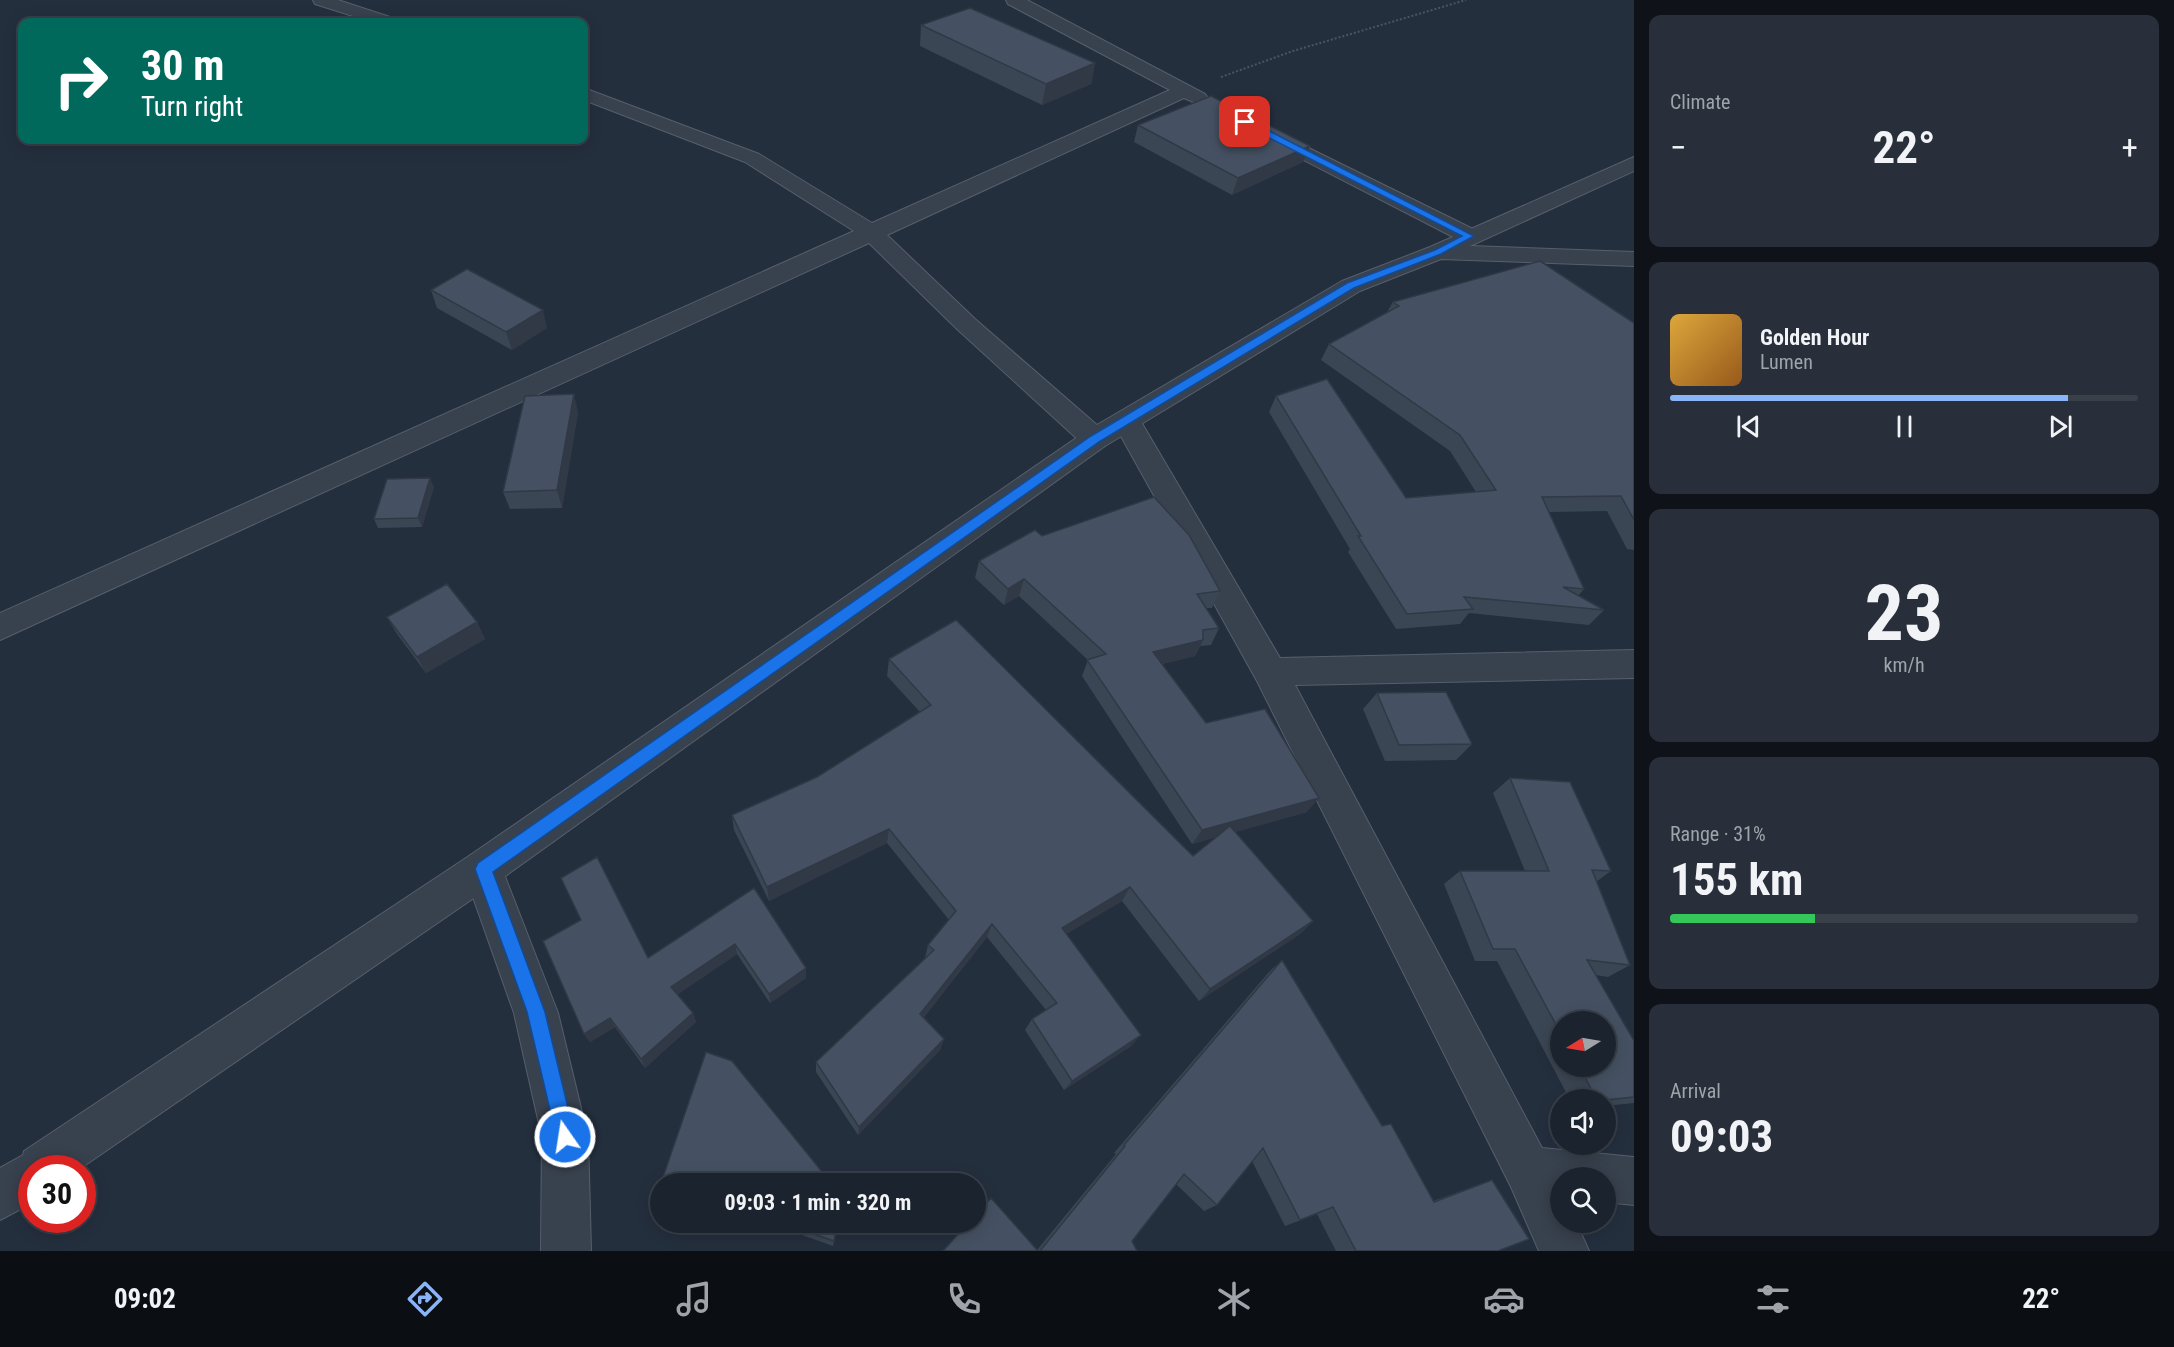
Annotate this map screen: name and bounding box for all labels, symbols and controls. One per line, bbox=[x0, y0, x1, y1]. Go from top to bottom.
text: 30 m bbox=[141, 41, 224, 90]
icon: right bbox=[42, 42, 120, 120]
text: Climate bbox=[1670, 90, 1730, 114]
text: Turn right bbox=[141, 91, 243, 123]
pin bbox=[1219, 96, 1270, 147]
icon: arrive bbox=[1228, 105, 1261, 138]
text: 22° bbox=[1873, 121, 1936, 174]
text: − bbox=[1670, 128, 1687, 167]
text: + bbox=[2122, 128, 2138, 167]
text: Golden Hour bbox=[1760, 325, 1869, 350]
text: Lumen bbox=[1760, 350, 1813, 374]
icon: previous bbox=[1732, 410, 1765, 443]
icon: pause bbox=[1888, 410, 1921, 443]
icon: next bbox=[2044, 410, 2077, 443]
text: 23 bbox=[1865, 568, 1943, 659]
text: km/h bbox=[1883, 653, 1925, 677]
text: Range · 31% bbox=[1670, 822, 1766, 846]
text: 155 km bbox=[1670, 853, 1803, 906]
north arrow bbox=[1550, 1011, 1616, 1077]
map controls bbox=[1550, 1011, 1616, 1233]
text: Arrival bbox=[1670, 1079, 1721, 1103]
button: sound bbox=[1550, 1089, 1616, 1155]
position arrow bbox=[533, 1105, 597, 1169]
text: 09:03 bbox=[1670, 1110, 1773, 1163]
speed limit sign: 30 bbox=[18, 1155, 96, 1233]
button: search bbox=[1550, 1167, 1616, 1233]
text: 09:03 · 1 min · 320 m bbox=[725, 1190, 911, 1215]
icon: directions bbox=[404, 1278, 446, 1320]
icon: music bbox=[673, 1278, 715, 1320]
icon: phone bbox=[943, 1278, 985, 1320]
icon: climate bbox=[1213, 1278, 1255, 1320]
icon: car bbox=[1483, 1278, 1525, 1320]
icon: filters bbox=[1752, 1278, 1794, 1320]
text: 09:02 bbox=[114, 1283, 176, 1315]
text: 22° bbox=[2022, 1283, 2060, 1315]

